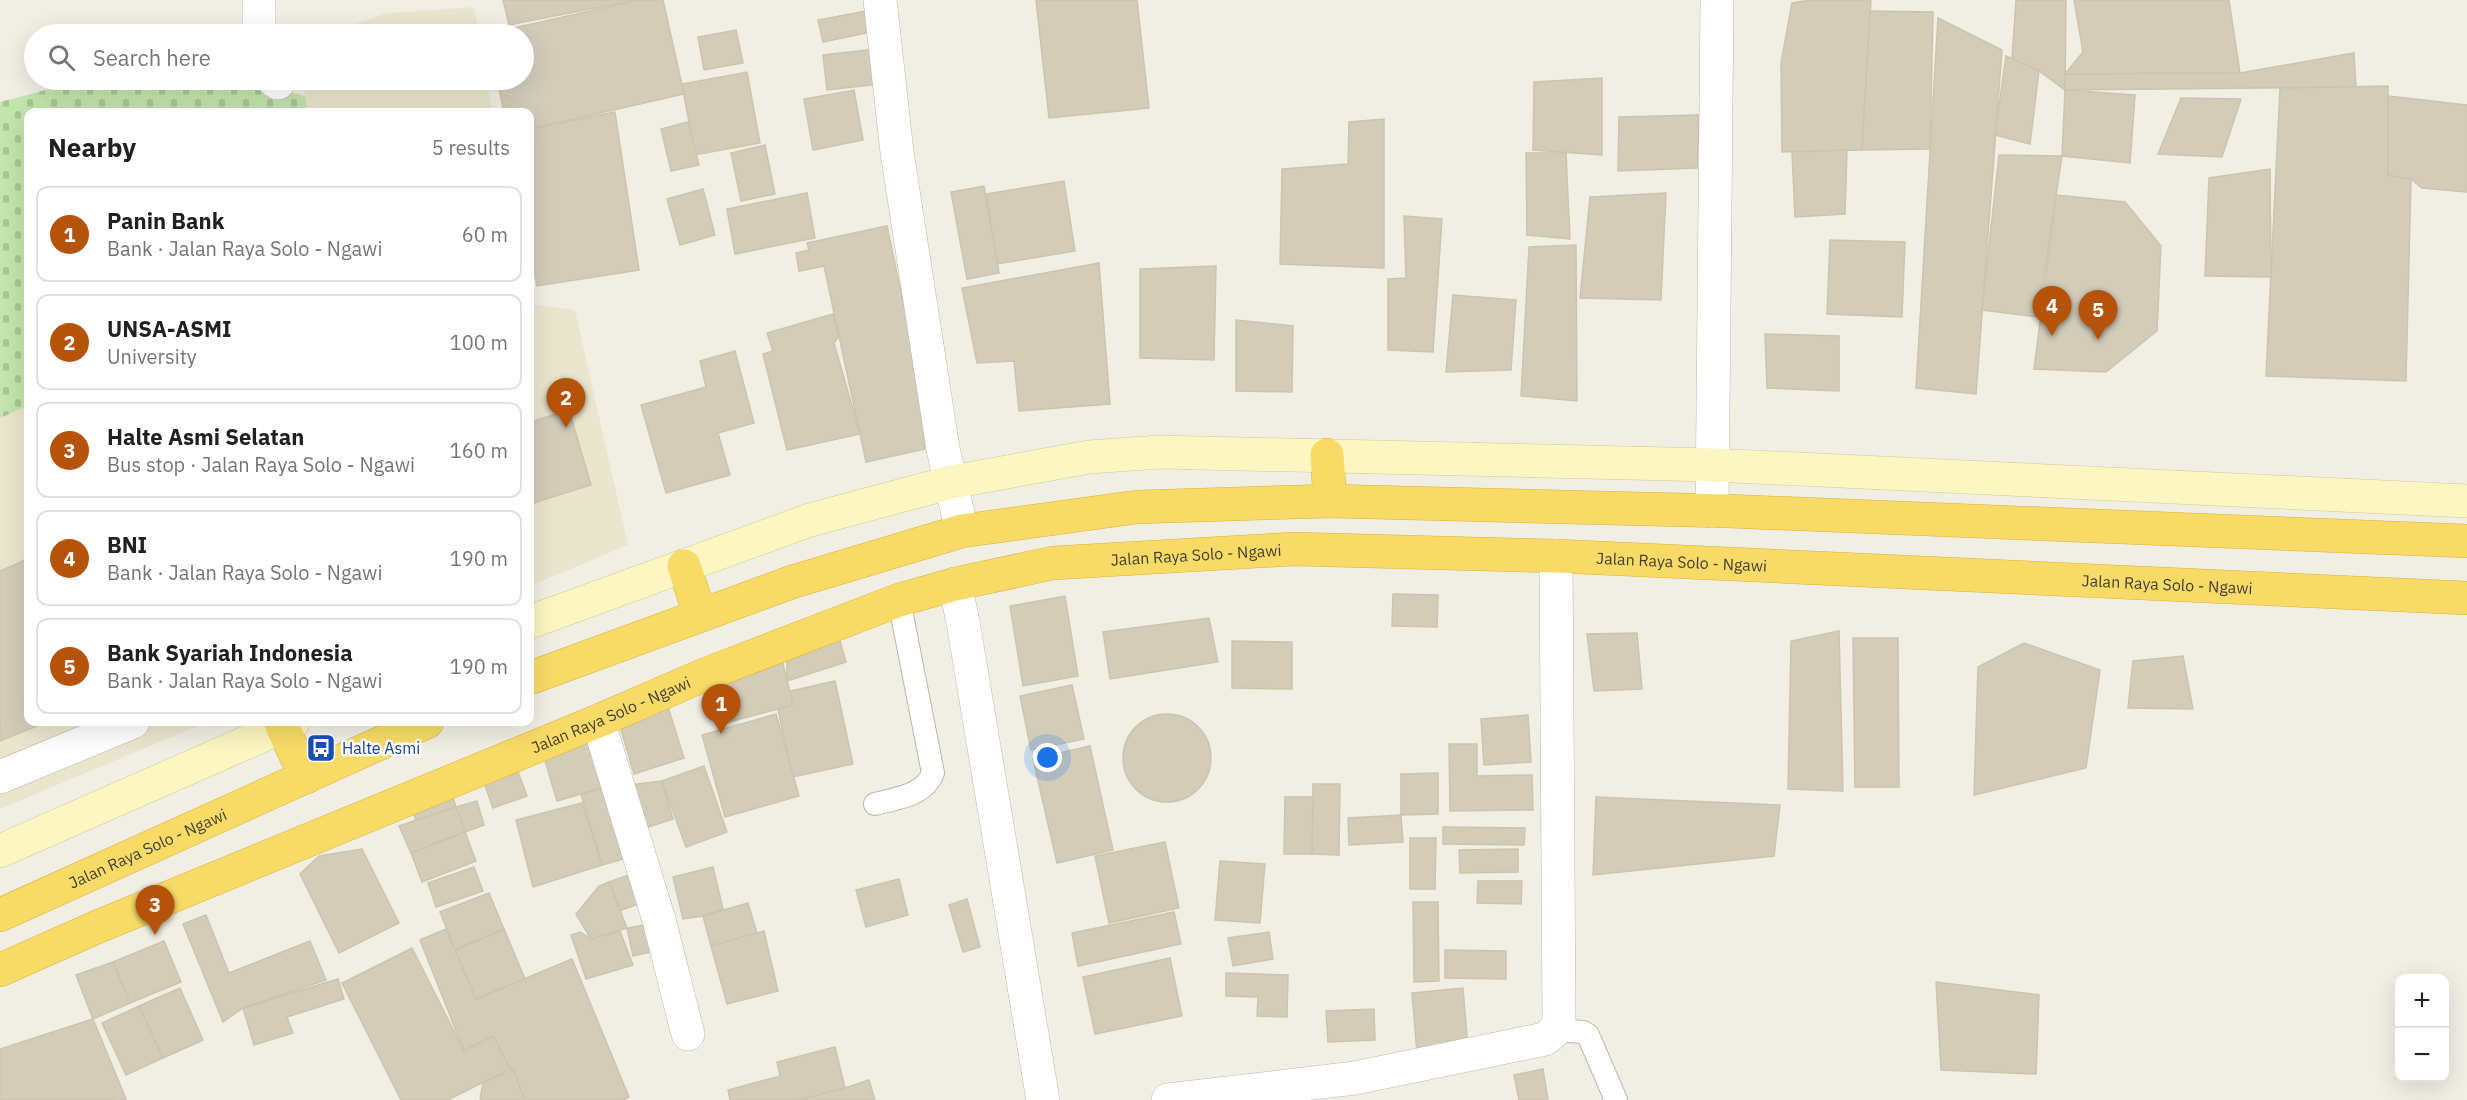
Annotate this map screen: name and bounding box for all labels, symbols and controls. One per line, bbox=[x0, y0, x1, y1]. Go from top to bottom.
search box bbox=[24, 24, 534, 90]
icon: search bbox=[45, 41, 78, 74]
text: Search here bbox=[93, 43, 211, 72]
text: Nearby bbox=[48, 130, 136, 164]
text: 5 results bbox=[432, 134, 510, 161]
text: Panin Bank bbox=[107, 206, 224, 235]
text: 1 bbox=[64, 221, 76, 248]
text: 60 m bbox=[462, 221, 508, 248]
text: Bank · Jalan Raya Solo - Ngawi bbox=[107, 235, 382, 262]
pin: 4 bbox=[2032, 286, 2072, 336]
pin: 5 bbox=[2078, 290, 2118, 340]
text: UNSA-ASMI bbox=[107, 314, 232, 343]
text: 2 bbox=[64, 329, 76, 356]
text: 100 m bbox=[450, 329, 508, 356]
text: University bbox=[107, 343, 197, 370]
pin: 2 bbox=[546, 378, 586, 428]
text: Halte Asmi Selatan bbox=[107, 422, 304, 451]
text: 3 bbox=[64, 437, 76, 464]
text: 160 m bbox=[450, 437, 508, 464]
text: Bus stop · Jalan Raya Solo - Ngawi bbox=[107, 451, 415, 478]
text: BNI bbox=[107, 530, 147, 559]
street label: Jalan Raya Solo - Ngawi bbox=[1110, 540, 1282, 570]
text: 4 bbox=[64, 545, 76, 572]
text: 190 m bbox=[450, 545, 508, 572]
street label: Jalan Raya Solo - Ngawi bbox=[1596, 548, 1768, 576]
text: Bank · Jalan Raya Solo - Ngawi bbox=[107, 559, 382, 586]
street label: Jalan Raya Solo - Ngawi bbox=[2081, 570, 2253, 598]
text: Bank Syariah Indonesia bbox=[107, 638, 353, 667]
text: 5 bbox=[64, 653, 76, 680]
text: 190 m bbox=[450, 653, 508, 680]
text: Bank · Jalan Raya Solo - Ngawi bbox=[107, 667, 382, 694]
street label: Jalan Raya Solo - Ngawi bbox=[528, 672, 694, 757]
pin: 1 bbox=[702, 684, 740, 734]
bus stop icon: Halte Asmi bbox=[305, 732, 337, 764]
place label: Halte Asmi bbox=[342, 738, 420, 758]
your location bbox=[1033, 743, 1062, 772]
street label: Jalan Raya Solo - Ngawi bbox=[65, 804, 230, 893]
pin: 3 bbox=[136, 886, 174, 935]
map controls bbox=[2395, 974, 2449, 1082]
button: + bbox=[2395, 974, 2449, 1028]
button: − bbox=[2395, 1028, 2449, 1082]

